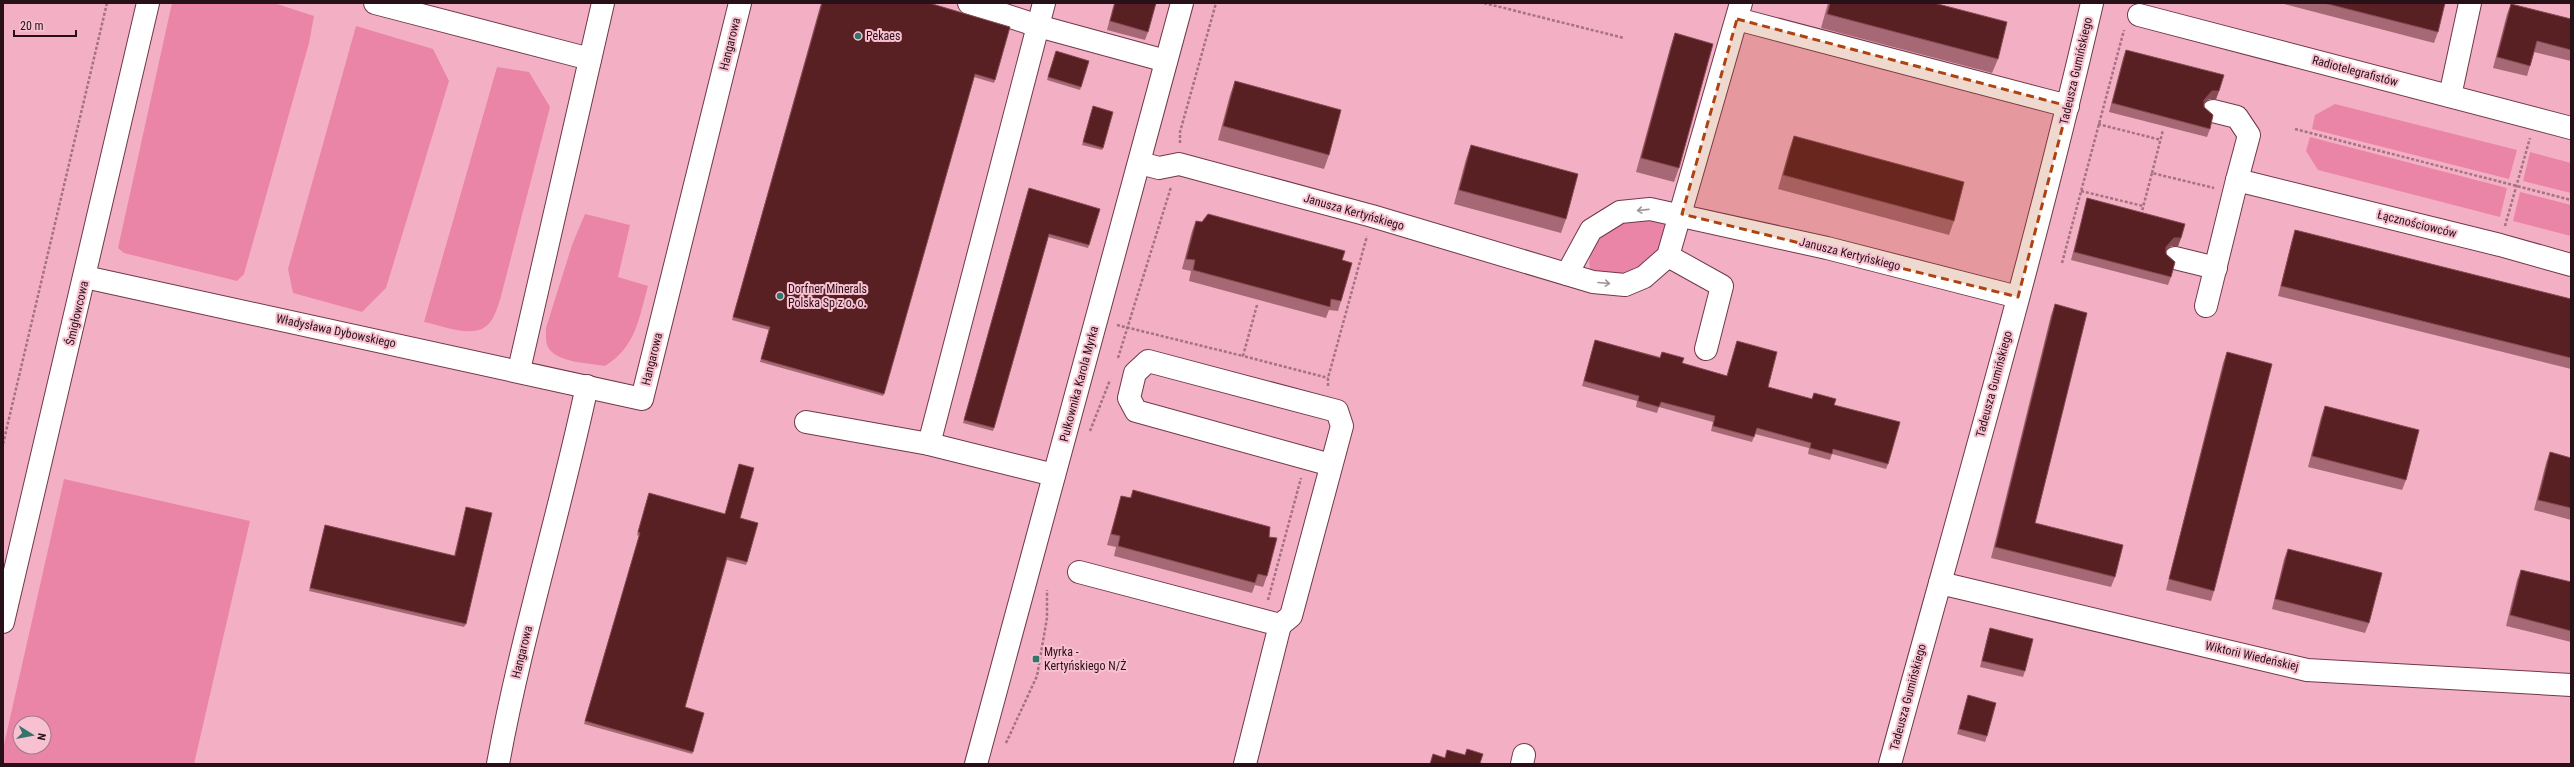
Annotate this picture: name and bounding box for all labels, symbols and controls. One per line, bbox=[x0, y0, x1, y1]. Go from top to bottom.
scale bar bbox=[14, 12, 76, 38]
street label: Hangarowa bbox=[717, 16, 743, 72]
street label: Tadeusza Gumińskiego bbox=[2057, 16, 2095, 126]
text: 20 m bbox=[20, 19, 44, 33]
place label: Pekaes bbox=[866, 29, 900, 43]
marker: Pekaes bbox=[853, 31, 863, 41]
street label: Radiotelegrafistów bbox=[2311, 53, 2400, 89]
street label: Janusza Kertyńskiego bbox=[1302, 191, 1406, 233]
one-way arrow bbox=[1637, 206, 1650, 213]
street label: Łącznościowców bbox=[2376, 207, 2458, 241]
street label: Janusza Kertyńskiego bbox=[1798, 235, 1902, 273]
street label: Śmigłowcowa bbox=[62, 279, 91, 347]
one-way arrow bbox=[1597, 280, 1610, 287]
place label: Dorfner Minerals Polska Sp z o. o. bbox=[788, 282, 867, 310]
marker: Dorfner Minerals Polska Sp z o. o. bbox=[775, 291, 785, 301]
street label: Władysława Dybowskiego bbox=[275, 311, 397, 351]
street label: Pułkownika Karola Myrka bbox=[1057, 324, 1101, 443]
street label: Tadeusza Gumińskiego bbox=[1973, 329, 2015, 439]
street label: Hangarowa bbox=[639, 331, 665, 387]
street label: Hangarowa bbox=[509, 624, 535, 680]
street label: Wiktorii Wiedeńskiej bbox=[2204, 638, 2300, 674]
street label: Tadeusza Gumińskiego bbox=[1887, 642, 1929, 752]
place label: Myrka - Kertyńskiego N/Ż bbox=[1044, 645, 1126, 673]
marker: Myrka - Kertyńskiego N/Ż bbox=[1031, 654, 1041, 664]
north arrow bbox=[12, 715, 52, 755]
text: N bbox=[34, 732, 48, 742]

